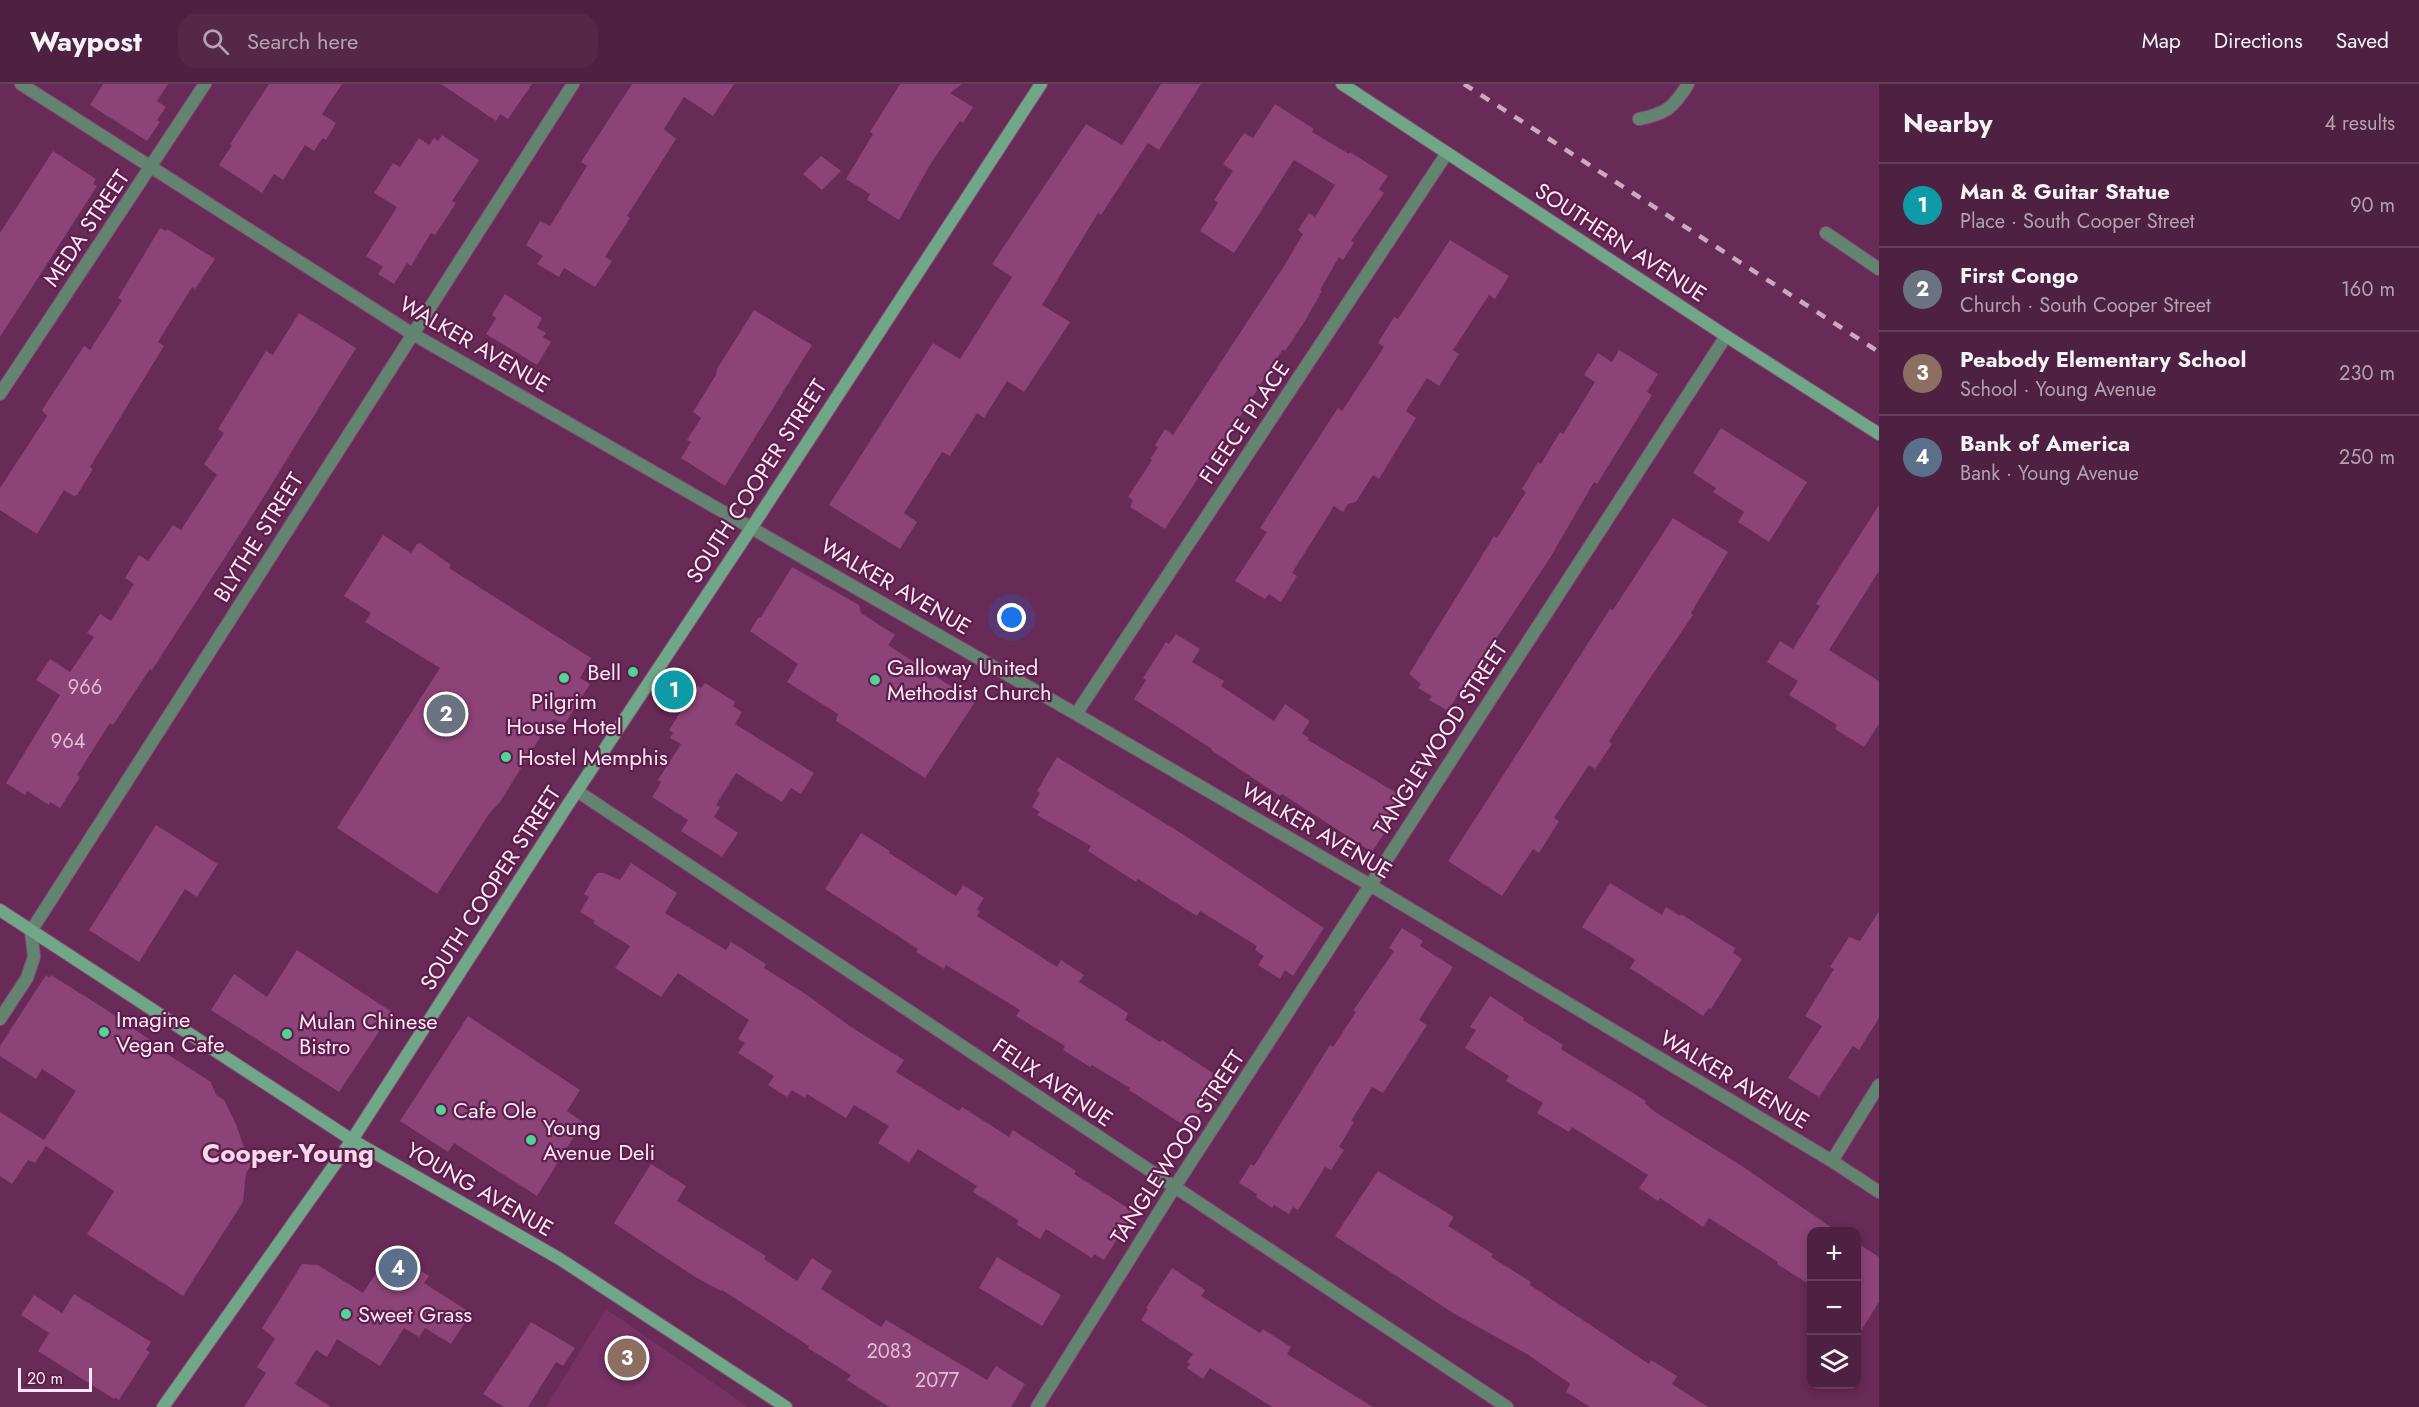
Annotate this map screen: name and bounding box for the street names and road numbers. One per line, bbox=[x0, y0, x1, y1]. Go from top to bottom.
street label: MEDA STREET bbox=[35, 163, 137, 293]
street label: SOUTHERN AVENUE bbox=[1529, 174, 1713, 310]
street label: WALKER AVENUE bbox=[394, 288, 556, 400]
street label: FLEECE PLACE bbox=[1191, 354, 1297, 490]
street label: SOUTH COOPER STREET bbox=[678, 372, 835, 589]
street label: BLYTHE STREET bbox=[205, 465, 311, 608]
street label: WALKER AVENUE bbox=[815, 530, 977, 642]
street label: TANGLEWOOD STREET bbox=[1365, 634, 1515, 841]
street label: WALKER AVENUE bbox=[1236, 774, 1398, 886]
street label: SOUTH COOPER STREET bbox=[412, 779, 569, 996]
street label: WALKER AVENUE bbox=[1654, 1022, 1816, 1136]
street label: FELIX AVENUE bbox=[986, 1030, 1120, 1134]
street label: TANGLEWOOD STREET bbox=[1102, 1043, 1252, 1250]
street label: YOUNG AVENUE bbox=[401, 1134, 559, 1244]

